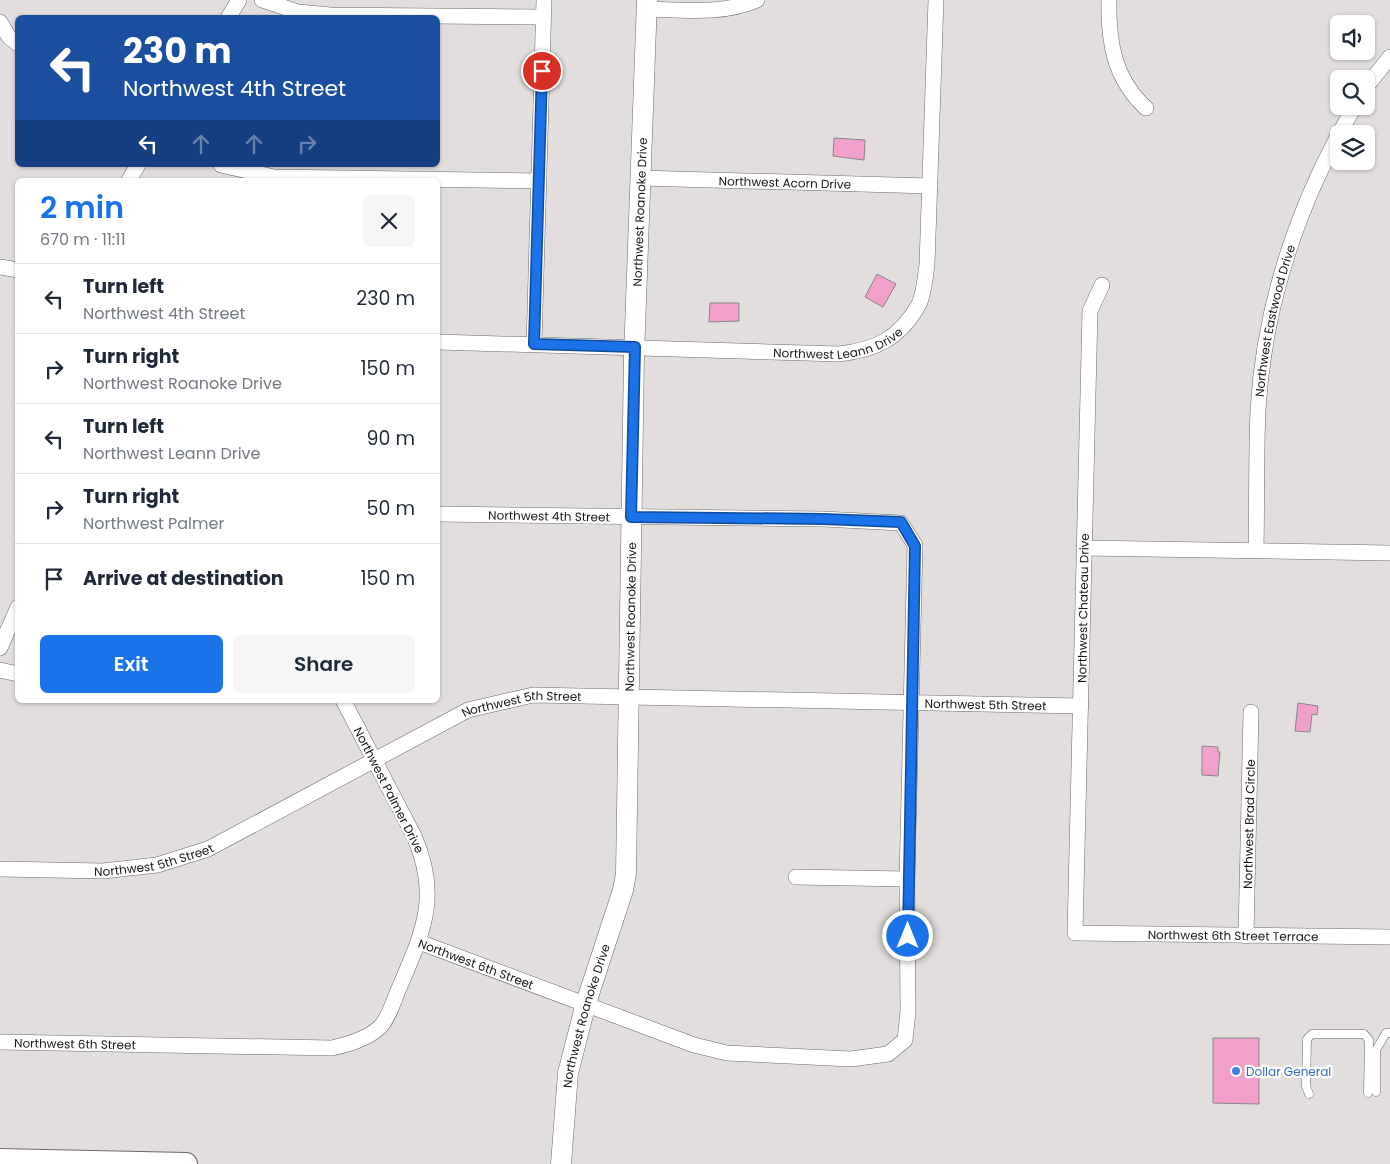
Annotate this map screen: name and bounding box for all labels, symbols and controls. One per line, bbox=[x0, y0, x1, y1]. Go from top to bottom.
map controls bbox=[1330, 15, 1375, 170]
button: sound bbox=[1330, 15, 1375, 60]
text: 230 m bbox=[123, 26, 231, 75]
icon: left bbox=[40, 35, 105, 100]
pin bbox=[521, 50, 563, 92]
icon: arrive bbox=[528, 57, 556, 85]
button: search bbox=[1330, 70, 1375, 115]
text: Northwest 4th Street bbox=[123, 73, 346, 104]
button: layers bbox=[1330, 125, 1375, 170]
icon: left bbox=[134, 130, 162, 158]
icon: ahead bbox=[187, 130, 215, 158]
icon: ahead bbox=[240, 130, 268, 158]
icon: right bbox=[293, 130, 321, 158]
street label: Northwest Roanoke Drive bbox=[628, 137, 650, 287]
street label: Northwest Acorn Drive bbox=[719, 172, 851, 192]
text: 2 min bbox=[40, 186, 124, 229]
button: close bbox=[363, 195, 415, 247]
text: 670 m · 11:11 bbox=[40, 228, 126, 251]
street label: Northwest Eastwood Drive bbox=[1250, 242, 1299, 397]
text: Turn left bbox=[83, 273, 164, 300]
icon: left bbox=[40, 285, 68, 313]
text: 230 m bbox=[356, 285, 415, 312]
text: Northwest 4th Street bbox=[83, 302, 245, 325]
street label: Northwest Leann Drive bbox=[773, 323, 906, 363]
text: Turn right bbox=[83, 343, 179, 370]
icon: right bbox=[40, 355, 68, 383]
text: 150 m bbox=[360, 355, 415, 382]
text: Northwest Roanoke Drive bbox=[83, 372, 282, 395]
text: Turn left bbox=[83, 413, 164, 440]
icon: left bbox=[40, 425, 68, 453]
text: 90 m bbox=[366, 425, 415, 452]
text: Northwest Leann Drive bbox=[83, 442, 261, 465]
text: Turn right bbox=[83, 483, 179, 510]
icon: right bbox=[40, 495, 68, 523]
text: 50 m bbox=[366, 495, 415, 522]
street label: Northwest 4th Street bbox=[488, 506, 610, 526]
text: Northwest Palmer bbox=[83, 512, 224, 535]
street label: Northwest Chateau Drive bbox=[1073, 533, 1093, 683]
street label: Northwest Roanoke Drive bbox=[620, 542, 640, 692]
icon: arrive bbox=[40, 565, 68, 593]
text: Arrive at destination bbox=[83, 565, 284, 592]
text: 150 m bbox=[360, 565, 415, 592]
button: Exit bbox=[40, 635, 223, 693]
button: Share bbox=[233, 635, 415, 693]
street label: Northwest 5th Street bbox=[458, 686, 582, 721]
street label: Northwest 5th Street bbox=[924, 694, 1047, 714]
street label: Northwest Palmer Drive bbox=[350, 724, 428, 856]
street label: Northwest Brad Circle bbox=[1239, 759, 1258, 889]
street label: Northwest 5th Street bbox=[94, 839, 217, 880]
position arrow bbox=[881, 909, 933, 961]
street label: Northwest 6th Street Terrace bbox=[1148, 925, 1319, 945]
street label: Northwest 6th Street bbox=[416, 934, 536, 993]
street label: Northwest Roanoke Drive bbox=[558, 941, 613, 1089]
street label: Northwest 6th Street bbox=[14, 1034, 136, 1053]
place label: Dollar General bbox=[1246, 1063, 1331, 1080]
marker: Dollar General bbox=[1230, 1065, 1242, 1077]

